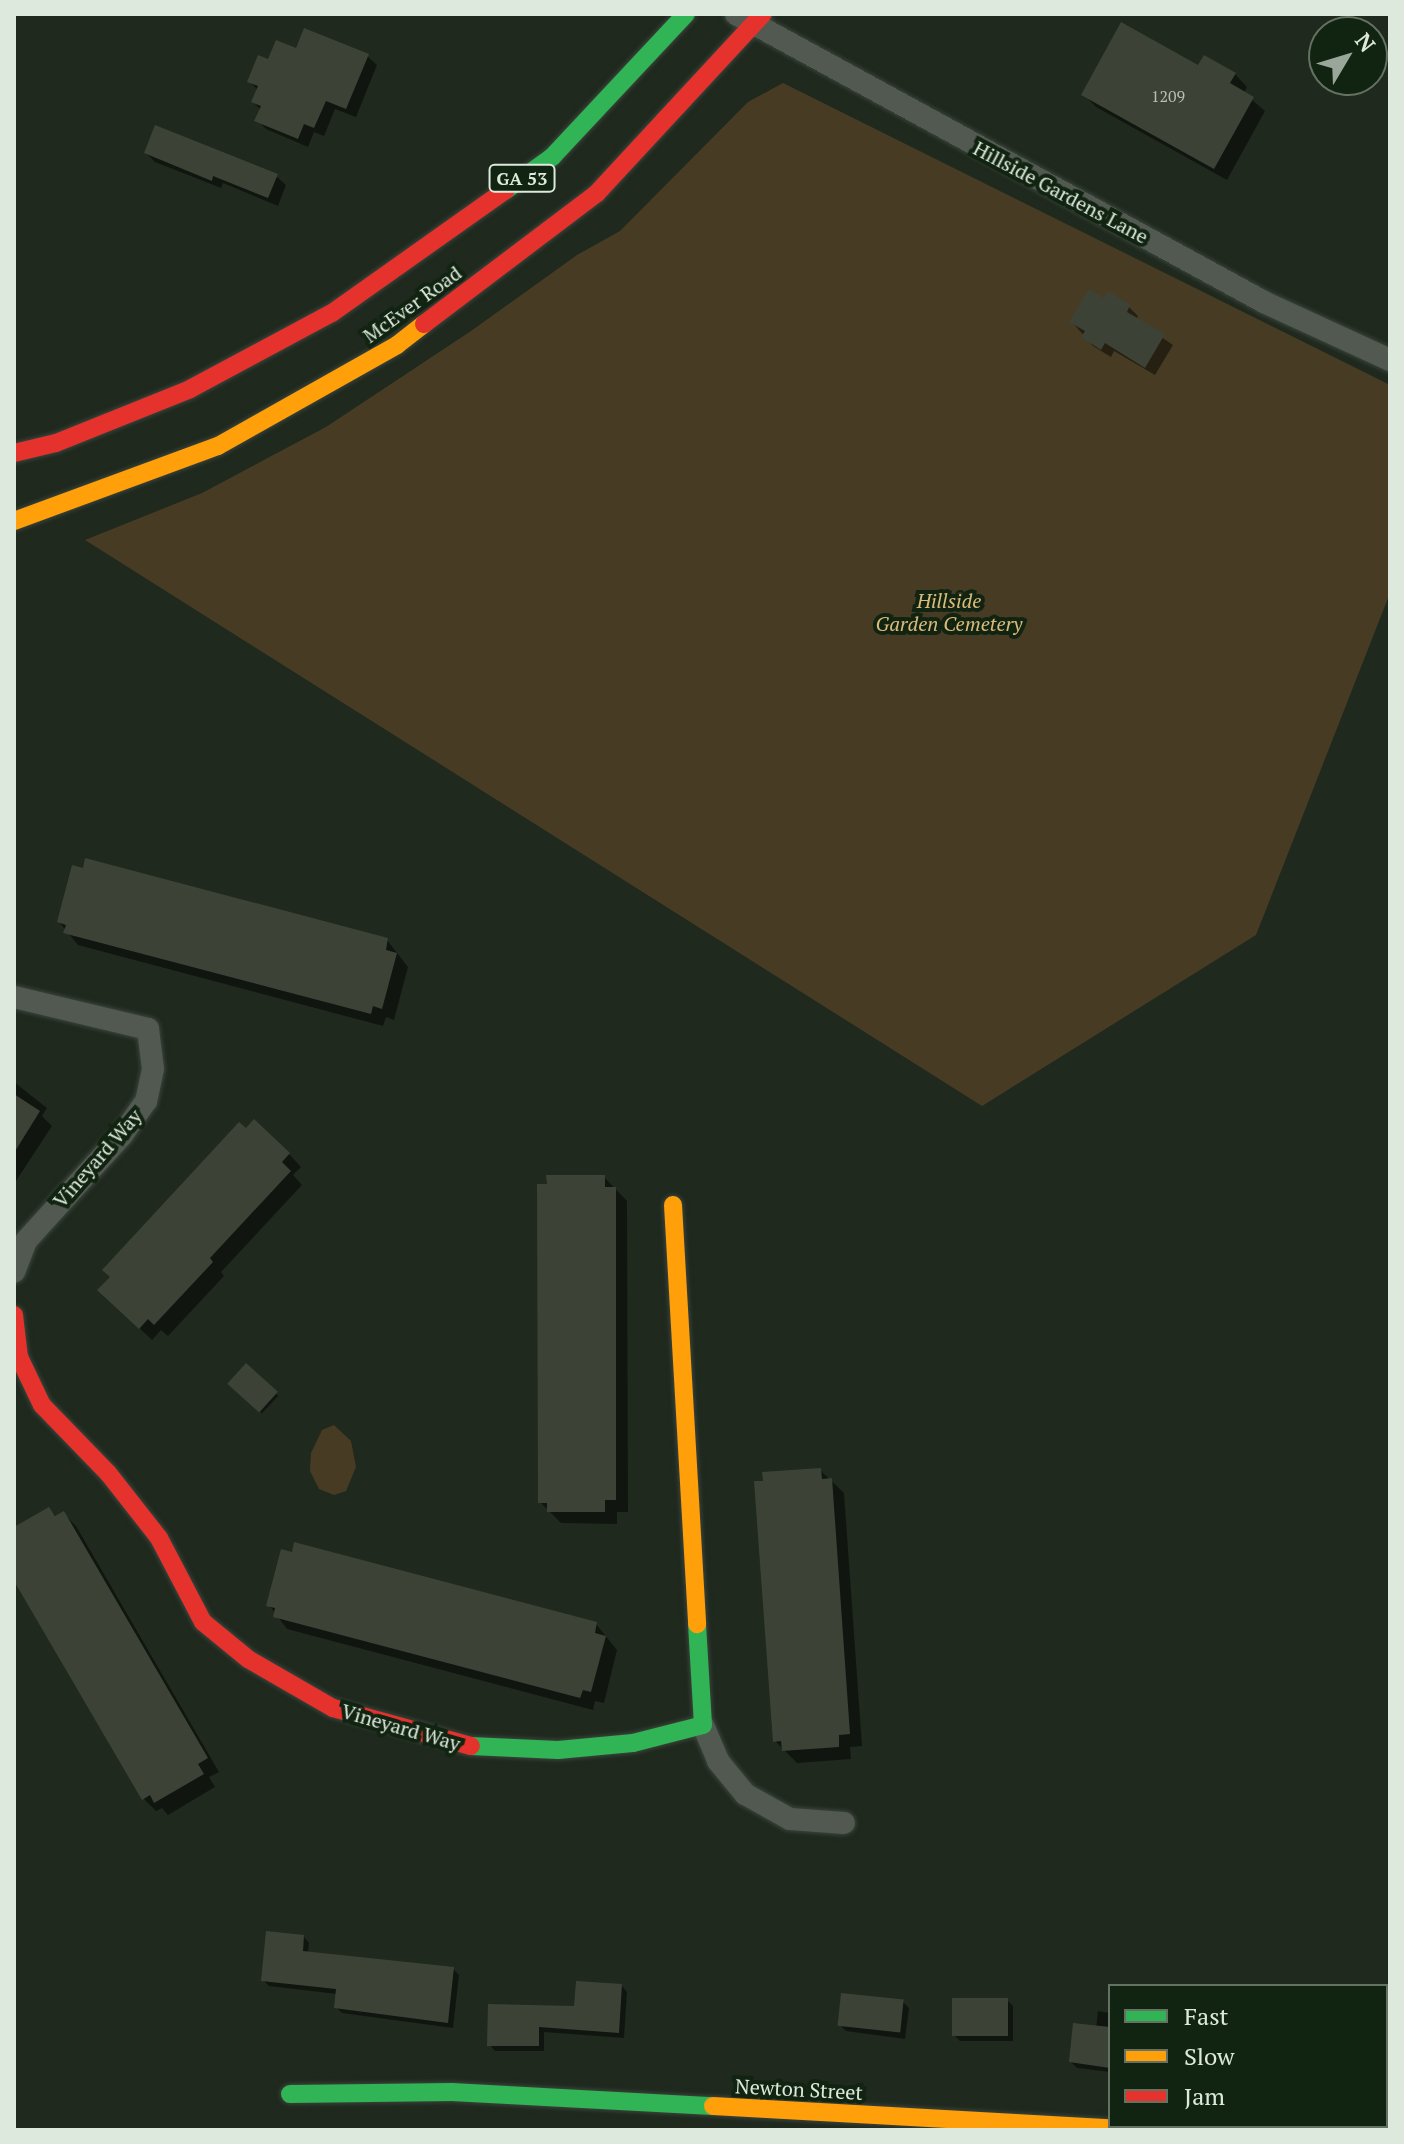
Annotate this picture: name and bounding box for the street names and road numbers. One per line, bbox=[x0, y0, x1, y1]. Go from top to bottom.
street label: Hillside Gardens Lane bbox=[970, 136, 1152, 248]
road number: GA 53 bbox=[488, 164, 556, 192]
street label: McEver Road bbox=[358, 260, 466, 348]
street label: Vineyard Way bbox=[48, 1104, 146, 1212]
street label: Vineyard Way bbox=[339, 1699, 463, 1755]
street label: Newton Street bbox=[735, 2074, 863, 2104]

